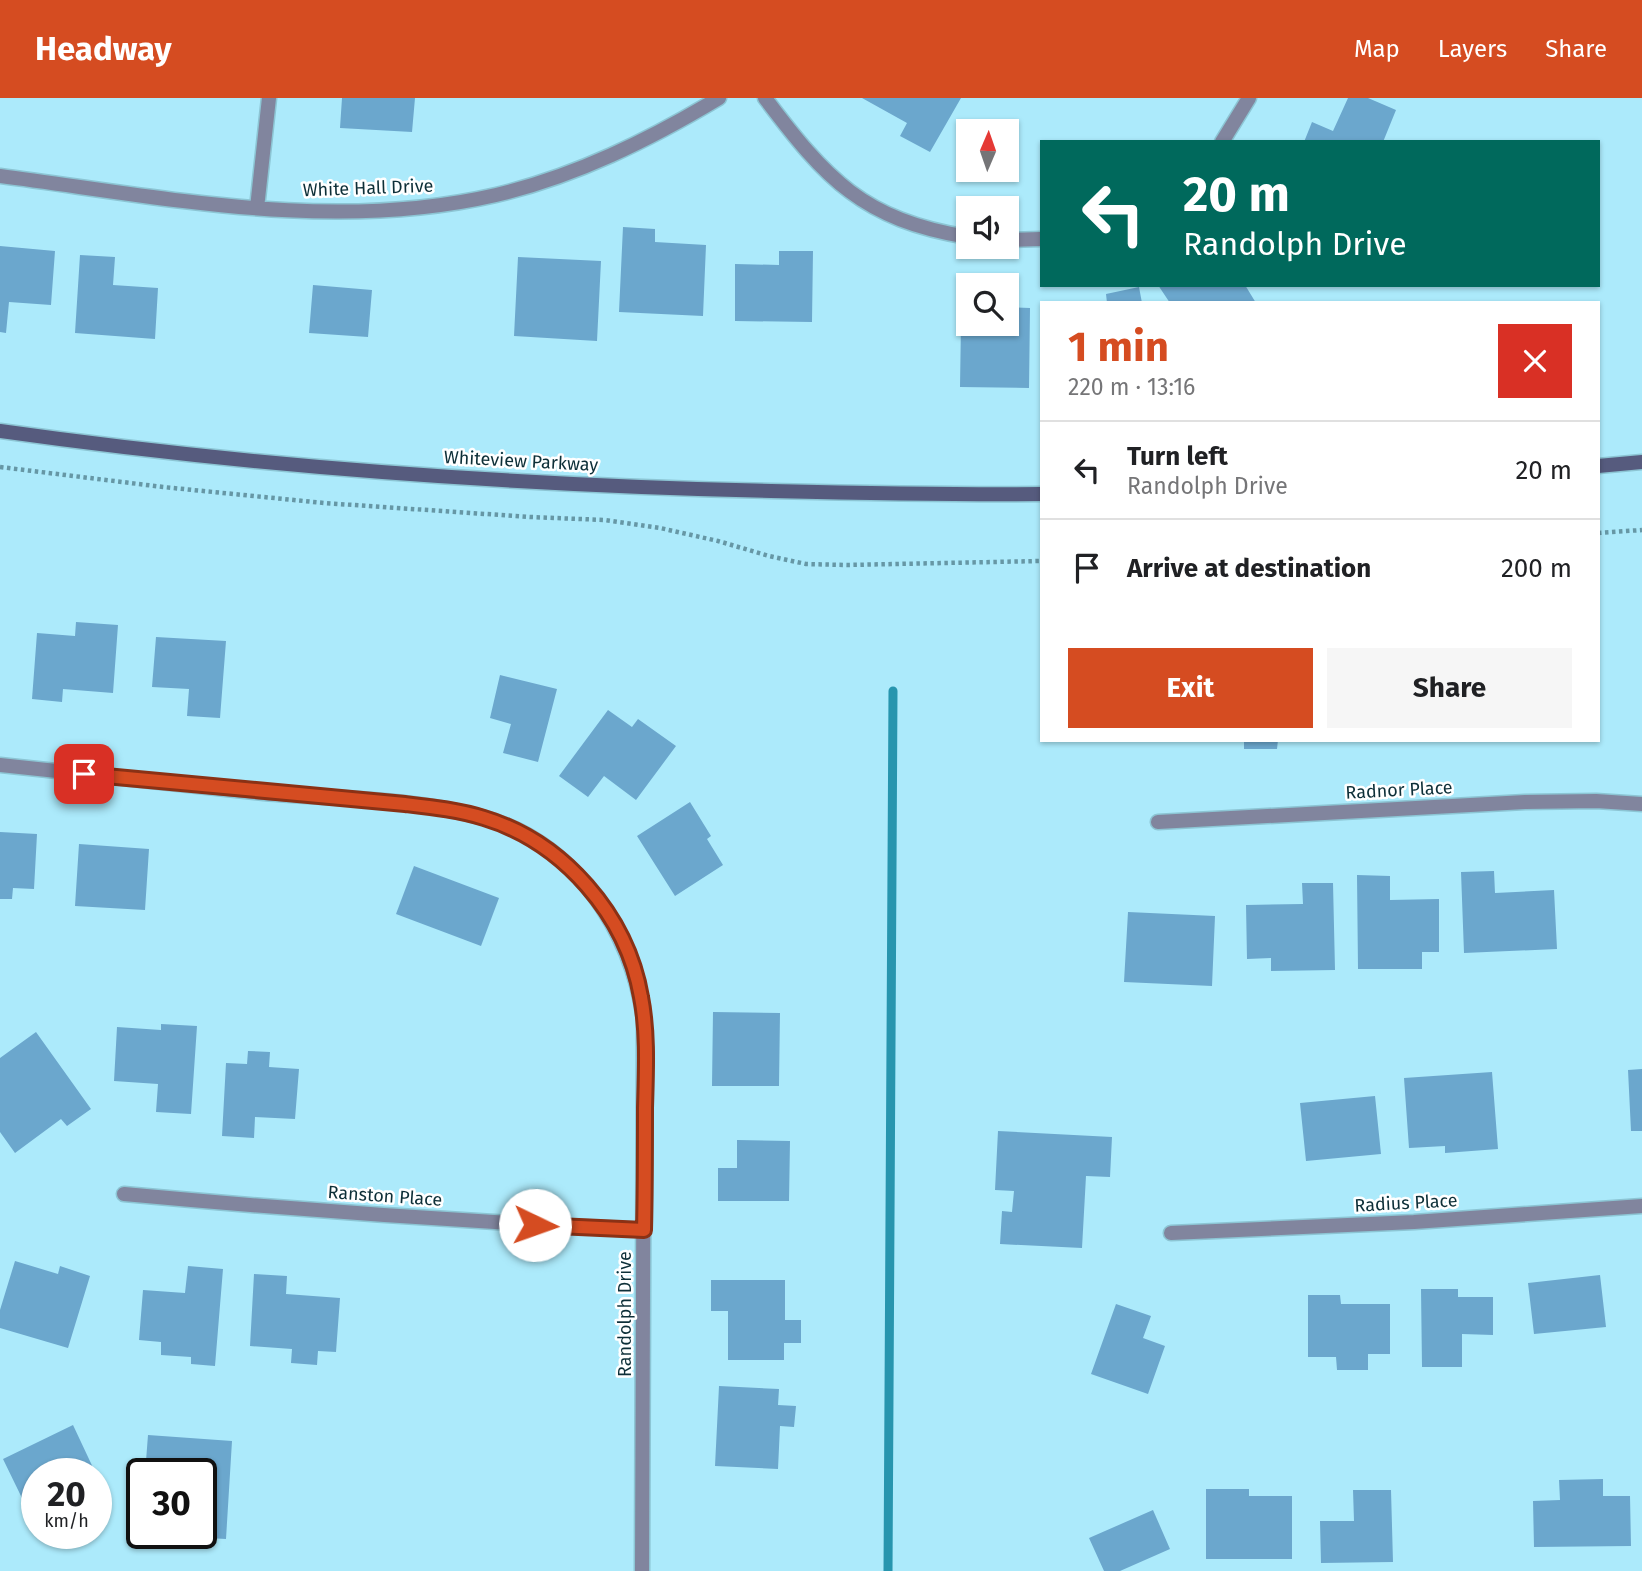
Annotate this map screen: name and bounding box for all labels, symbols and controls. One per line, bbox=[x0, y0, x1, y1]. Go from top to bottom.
text: Headway bbox=[35, 29, 172, 69]
text: Map bbox=[1354, 35, 1400, 63]
text: Layers bbox=[1438, 35, 1507, 63]
text: Share bbox=[1545, 35, 1607, 63]
north arrow bbox=[956, 119, 1018, 182]
map controls bbox=[956, 119, 1019, 336]
text: 20 m bbox=[1183, 165, 1290, 224]
icon: left bbox=[1068, 168, 1159, 259]
street label: White Hall Drive bbox=[302, 175, 434, 201]
button: sound bbox=[956, 196, 1019, 259]
text: Randolph Drive bbox=[1183, 225, 1407, 263]
button: search bbox=[956, 273, 1019, 336]
text: 1 min bbox=[1068, 322, 1169, 372]
button: close bbox=[1498, 324, 1572, 398]
text: 220 m · 13:16 bbox=[1068, 373, 1195, 401]
text: Turn left bbox=[1127, 441, 1228, 472]
street label: Whiteview Parkway bbox=[443, 446, 599, 476]
icon: left bbox=[1068, 451, 1106, 489]
text: 20 m bbox=[1515, 455, 1572, 486]
text: Randolph Drive bbox=[1127, 472, 1288, 500]
icon: arrive bbox=[1068, 549, 1106, 587]
text: Arrive at destination bbox=[1127, 553, 1371, 584]
text: 200 m bbox=[1501, 553, 1572, 584]
button: Exit bbox=[1068, 648, 1313, 728]
button: Share bbox=[1327, 648, 1572, 728]
pin bbox=[54, 744, 114, 804]
icon: arrive bbox=[65, 755, 103, 793]
street label: Radnor Place bbox=[1345, 776, 1453, 804]
street label: Ranston Place bbox=[327, 1181, 443, 1211]
position arrow bbox=[498, 1188, 572, 1262]
street label: Radius Place bbox=[1354, 1189, 1458, 1217]
street label: Randolph Drive bbox=[614, 1251, 636, 1377]
speed limit sign: 30 bbox=[126, 1458, 217, 1549]
text: 20 bbox=[47, 1473, 86, 1515]
text: km/h bbox=[44, 1510, 89, 1532]

